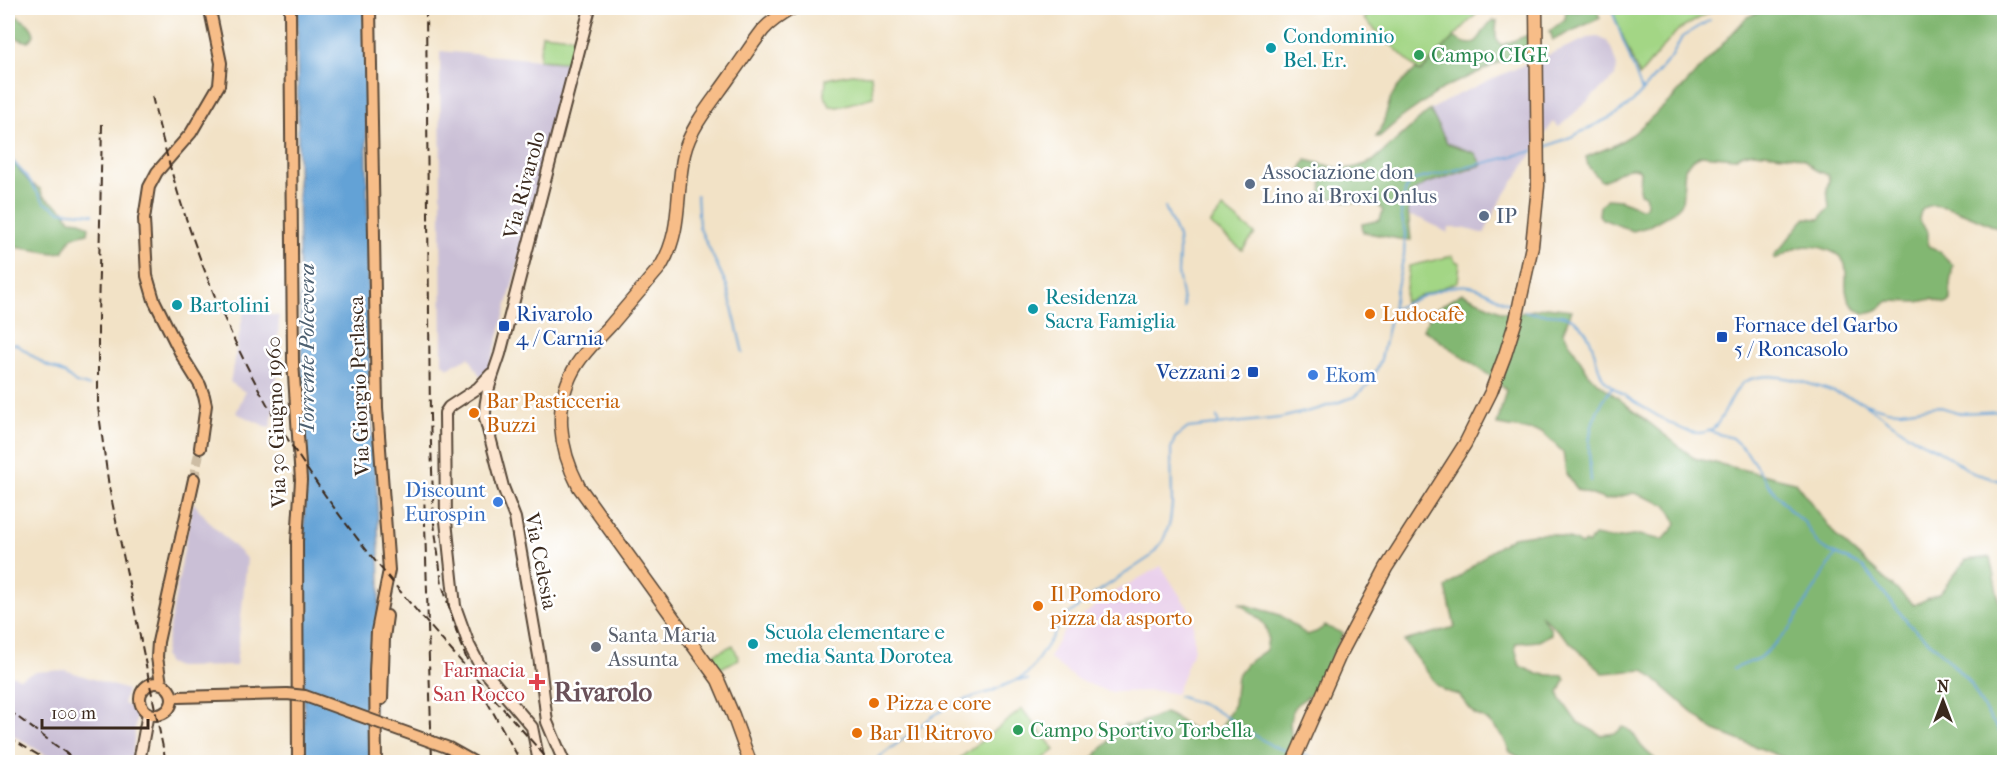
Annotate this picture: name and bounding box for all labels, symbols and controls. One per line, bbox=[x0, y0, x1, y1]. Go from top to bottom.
place label: Condominio Bel. Er. bbox=[1283, 24, 1394, 72]
marker: Condominio Bel. Er. bbox=[1264, 41, 1278, 55]
place label: Campo CIGE bbox=[1431, 43, 1549, 67]
marker: Campo CIGE bbox=[1412, 48, 1426, 62]
street label: Via Rivarolo bbox=[498, 128, 550, 243]
place label: Associazione don Lino ai Broxi Onlus bbox=[1261, 160, 1437, 208]
marker: Associazione don Lino ai Broxi Onlus bbox=[1243, 177, 1257, 191]
place label: IP bbox=[1496, 204, 1517, 228]
marker: IP bbox=[1477, 209, 1491, 223]
water label: Torrente Polcevera bbox=[294, 263, 320, 435]
place label: Residenza Sacra Famiglia bbox=[1045, 285, 1176, 333]
place label: Bartolini bbox=[189, 293, 270, 317]
street label: Via Giorgio Perlasca bbox=[344, 295, 374, 478]
marker: Bartolini bbox=[170, 298, 184, 312]
place label: Rivarolo 4 / Carnia bbox=[516, 302, 604, 350]
marker: Residenza Sacra Famiglia bbox=[1026, 302, 1040, 316]
place label: Ludocafè bbox=[1382, 302, 1465, 326]
marker: Ludocafè bbox=[1363, 307, 1377, 321]
place label: Fornace del Garbo 5 / Roncasolo bbox=[1734, 313, 1898, 361]
marker: Rivarolo 4 / Carnia bbox=[497, 319, 511, 333]
marker: Fornace del Garbo 5 / Roncasolo bbox=[1715, 330, 1729, 344]
street label: Via 30 Giugno 1960 bbox=[261, 336, 291, 509]
place label: Vezzani 2 bbox=[1155, 360, 1241, 384]
place label: Ekom bbox=[1325, 363, 1377, 387]
marker: Vezzani 2 bbox=[1246, 365, 1260, 379]
marker: Ekom bbox=[1306, 368, 1320, 382]
place label: Bar Pasticceria Buzzi bbox=[486, 389, 620, 437]
marker: Bar Pasticceria Buzzi bbox=[467, 406, 481, 420]
place label: Discount Eurospin bbox=[404, 478, 486, 526]
marker: Discount Eurospin bbox=[491, 495, 505, 509]
street label: Via Celesia bbox=[520, 510, 562, 612]
place label: Il Pomodoro pizza da asporto bbox=[1049, 582, 1193, 630]
marker: Il Pomodoro pizza da asporto bbox=[1031, 599, 1045, 613]
place label: Scuola elementare e media Santa Dorotea bbox=[765, 620, 953, 668]
place label: Santa Maria Assunta bbox=[607, 623, 716, 671]
marker: Scuola elementare e media Santa Dorotea bbox=[746, 637, 760, 651]
marker: Santa Maria Assunta bbox=[589, 640, 603, 654]
place label: Farmacia San Rocco bbox=[433, 658, 525, 706]
north arrow bbox=[1913, 671, 1973, 731]
marker: Farmacia San Rocco bbox=[530, 675, 544, 689]
district label: Rivarolo bbox=[554, 676, 653, 708]
text: N bbox=[1937, 677, 1950, 696]
place label: Pizza e core bbox=[886, 691, 992, 715]
scale bar bbox=[42, 692, 148, 730]
marker: Pizza e core bbox=[867, 696, 881, 710]
text: 100 m bbox=[51, 703, 96, 724]
place label: Campo Sportivo Torbella bbox=[1030, 718, 1253, 742]
place label: Bar Il Ritrovo bbox=[869, 721, 993, 745]
marker: Campo Sportivo Torbella bbox=[1011, 723, 1025, 737]
marker: Bar Il Ritrovo bbox=[850, 726, 864, 740]

